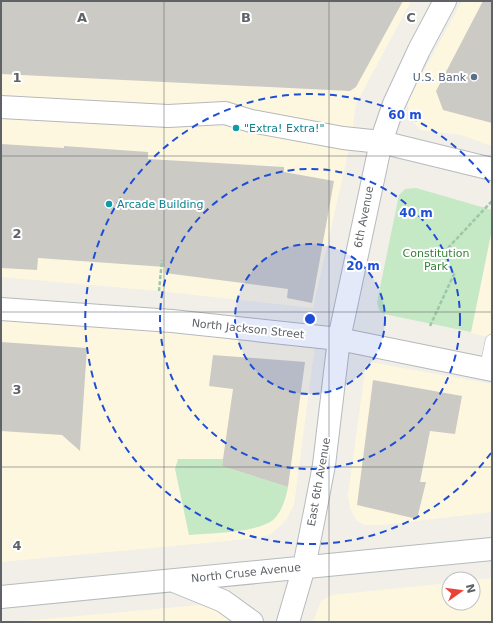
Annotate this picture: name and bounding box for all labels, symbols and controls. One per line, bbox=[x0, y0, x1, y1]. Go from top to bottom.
text: A bbox=[77, 10, 87, 25]
text: B bbox=[241, 10, 251, 25]
text: C bbox=[406, 10, 416, 25]
text: 1 bbox=[12, 70, 22, 85]
place label: U.S. Bank bbox=[413, 71, 467, 84]
marker: U.S. Bank bbox=[469, 72, 479, 82]
text: 60 m bbox=[388, 108, 422, 122]
place label: "Extra! Extra!" bbox=[244, 122, 325, 135]
marker: "Extra! Extra!" bbox=[231, 123, 241, 133]
street label: 6th Avenue bbox=[352, 185, 376, 249]
place label: Arcade Building bbox=[117, 198, 203, 211]
marker: Arcade Building bbox=[104, 199, 114, 209]
text: 40 m bbox=[399, 206, 433, 220]
text: 2 bbox=[12, 226, 22, 241]
park label: Constitution Park bbox=[403, 247, 469, 273]
text: 20 m bbox=[346, 259, 380, 273]
centre of rings bbox=[303, 312, 317, 326]
street label: North Jackson Street bbox=[191, 317, 306, 341]
text: 3 bbox=[12, 382, 22, 397]
street label: East 6th Avenue bbox=[305, 436, 333, 527]
text: 4 bbox=[12, 538, 22, 553]
street label: North Cruse Avenue bbox=[190, 561, 302, 585]
north arrow bbox=[441, 571, 481, 611]
text: N bbox=[463, 583, 478, 595]

